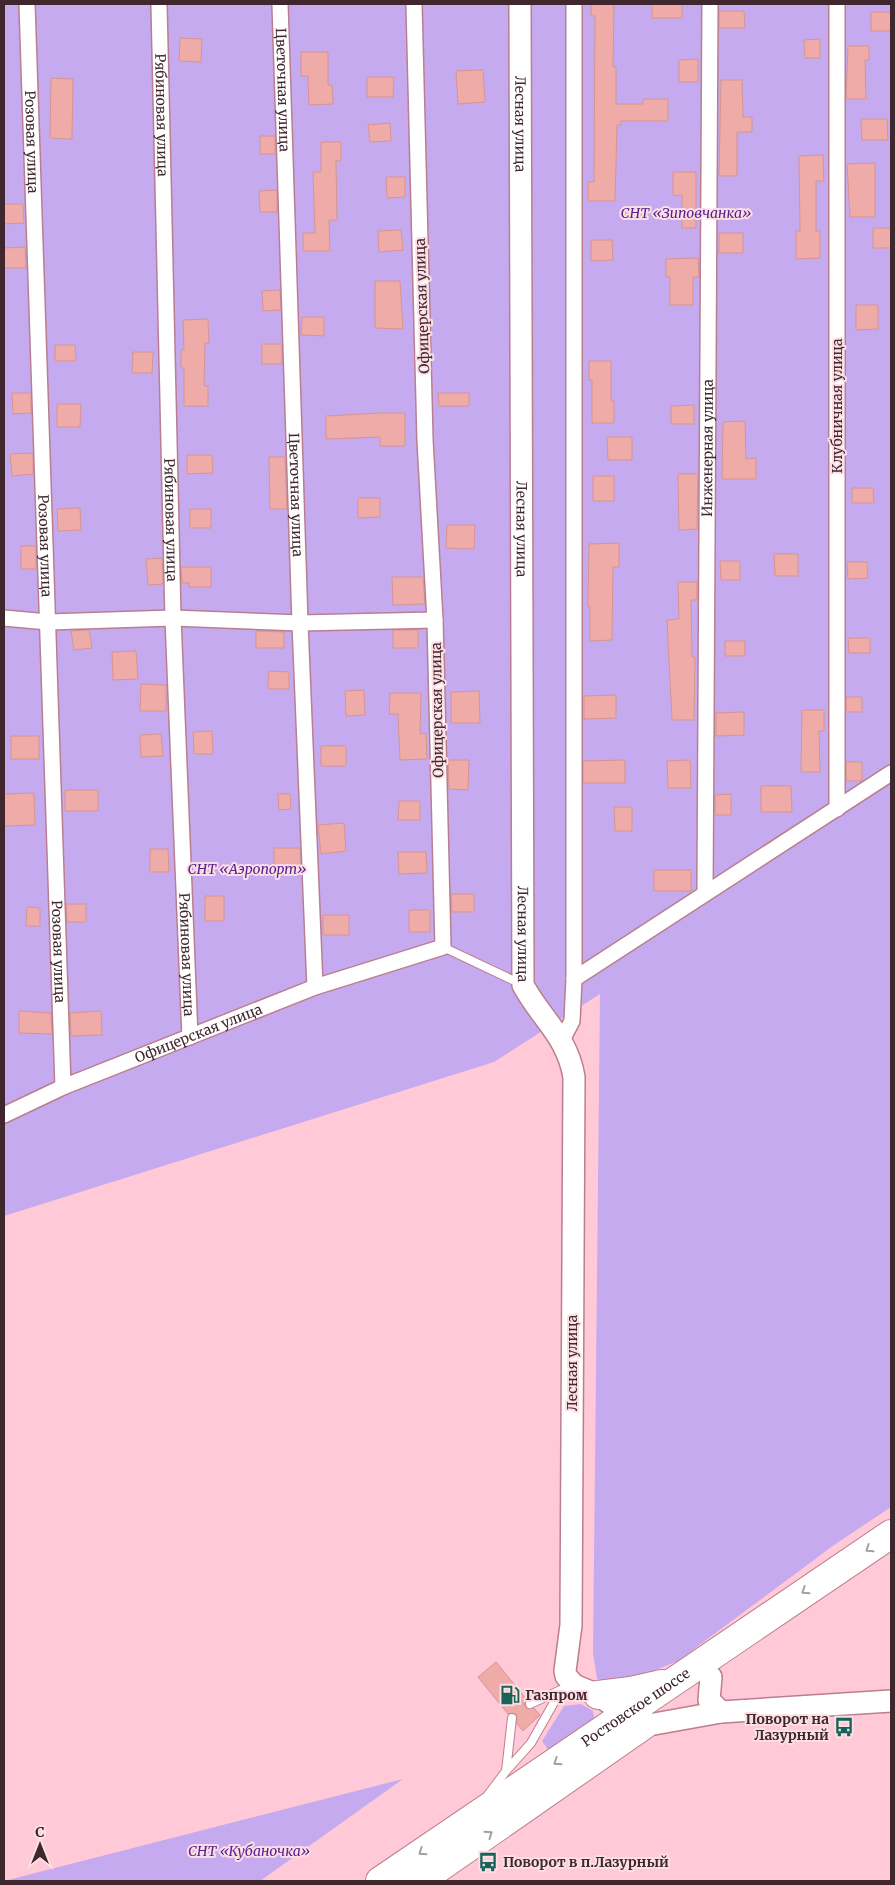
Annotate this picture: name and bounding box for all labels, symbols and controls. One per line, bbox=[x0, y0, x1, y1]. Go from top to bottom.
street label: Цветочная улица bbox=[272, 28, 294, 153]
street label: Рябиновая улица bbox=[151, 53, 172, 177]
street label: Лесная улица bbox=[511, 76, 530, 173]
street label: Розовая улица bbox=[21, 90, 42, 194]
park label: СНТ «Зиповчанка» bbox=[621, 204, 751, 222]
street label: Офицерская улица bbox=[411, 237, 433, 374]
street label: Клубничная улица bbox=[828, 338, 846, 474]
street label: Инженерная улица bbox=[698, 379, 717, 517]
street label: Цветочная улица bbox=[285, 432, 307, 558]
street label: Рябиновая улица bbox=[160, 458, 181, 582]
street label: Лесная улица bbox=[512, 481, 531, 578]
street label: Розовая улица bbox=[34, 494, 56, 598]
street label: Офицерская улица bbox=[427, 642, 447, 778]
park label: СНТ «Аэропорт» bbox=[188, 860, 306, 878]
street label: Лесная улица bbox=[514, 886, 532, 983]
street label: Рябиновая улица bbox=[175, 893, 198, 1017]
street label: Розовая улица bbox=[48, 900, 69, 1004]
street label: Офицерская улица bbox=[132, 1000, 265, 1067]
street label: Лесная улица bbox=[563, 1314, 581, 1411]
one-way arrow bbox=[865, 1543, 874, 1552]
one-way arrow bbox=[802, 1585, 811, 1595]
street label: Ростовское шоссе bbox=[578, 1664, 693, 1751]
fuel station icon: Газпром bbox=[499, 1684, 521, 1706]
place label: Газпром bbox=[525, 1686, 588, 1704]
place label: Поворот на Лазурный bbox=[746, 1710, 829, 1744]
bus stop icon: Поворот на Лазурный bbox=[833, 1716, 855, 1738]
one-way arrow bbox=[553, 1756, 563, 1765]
north arrow bbox=[15, 1820, 65, 1870]
text: С bbox=[35, 1823, 45, 1841]
one-way arrow bbox=[483, 1831, 493, 1840]
park label: СНТ «Кубаночка» bbox=[188, 1842, 310, 1860]
one-way arrow bbox=[418, 1846, 428, 1855]
bus stop icon: Поворот в п.Лазурный bbox=[477, 1851, 499, 1873]
place label: Поворот в п.Лазурный bbox=[503, 1853, 669, 1871]

